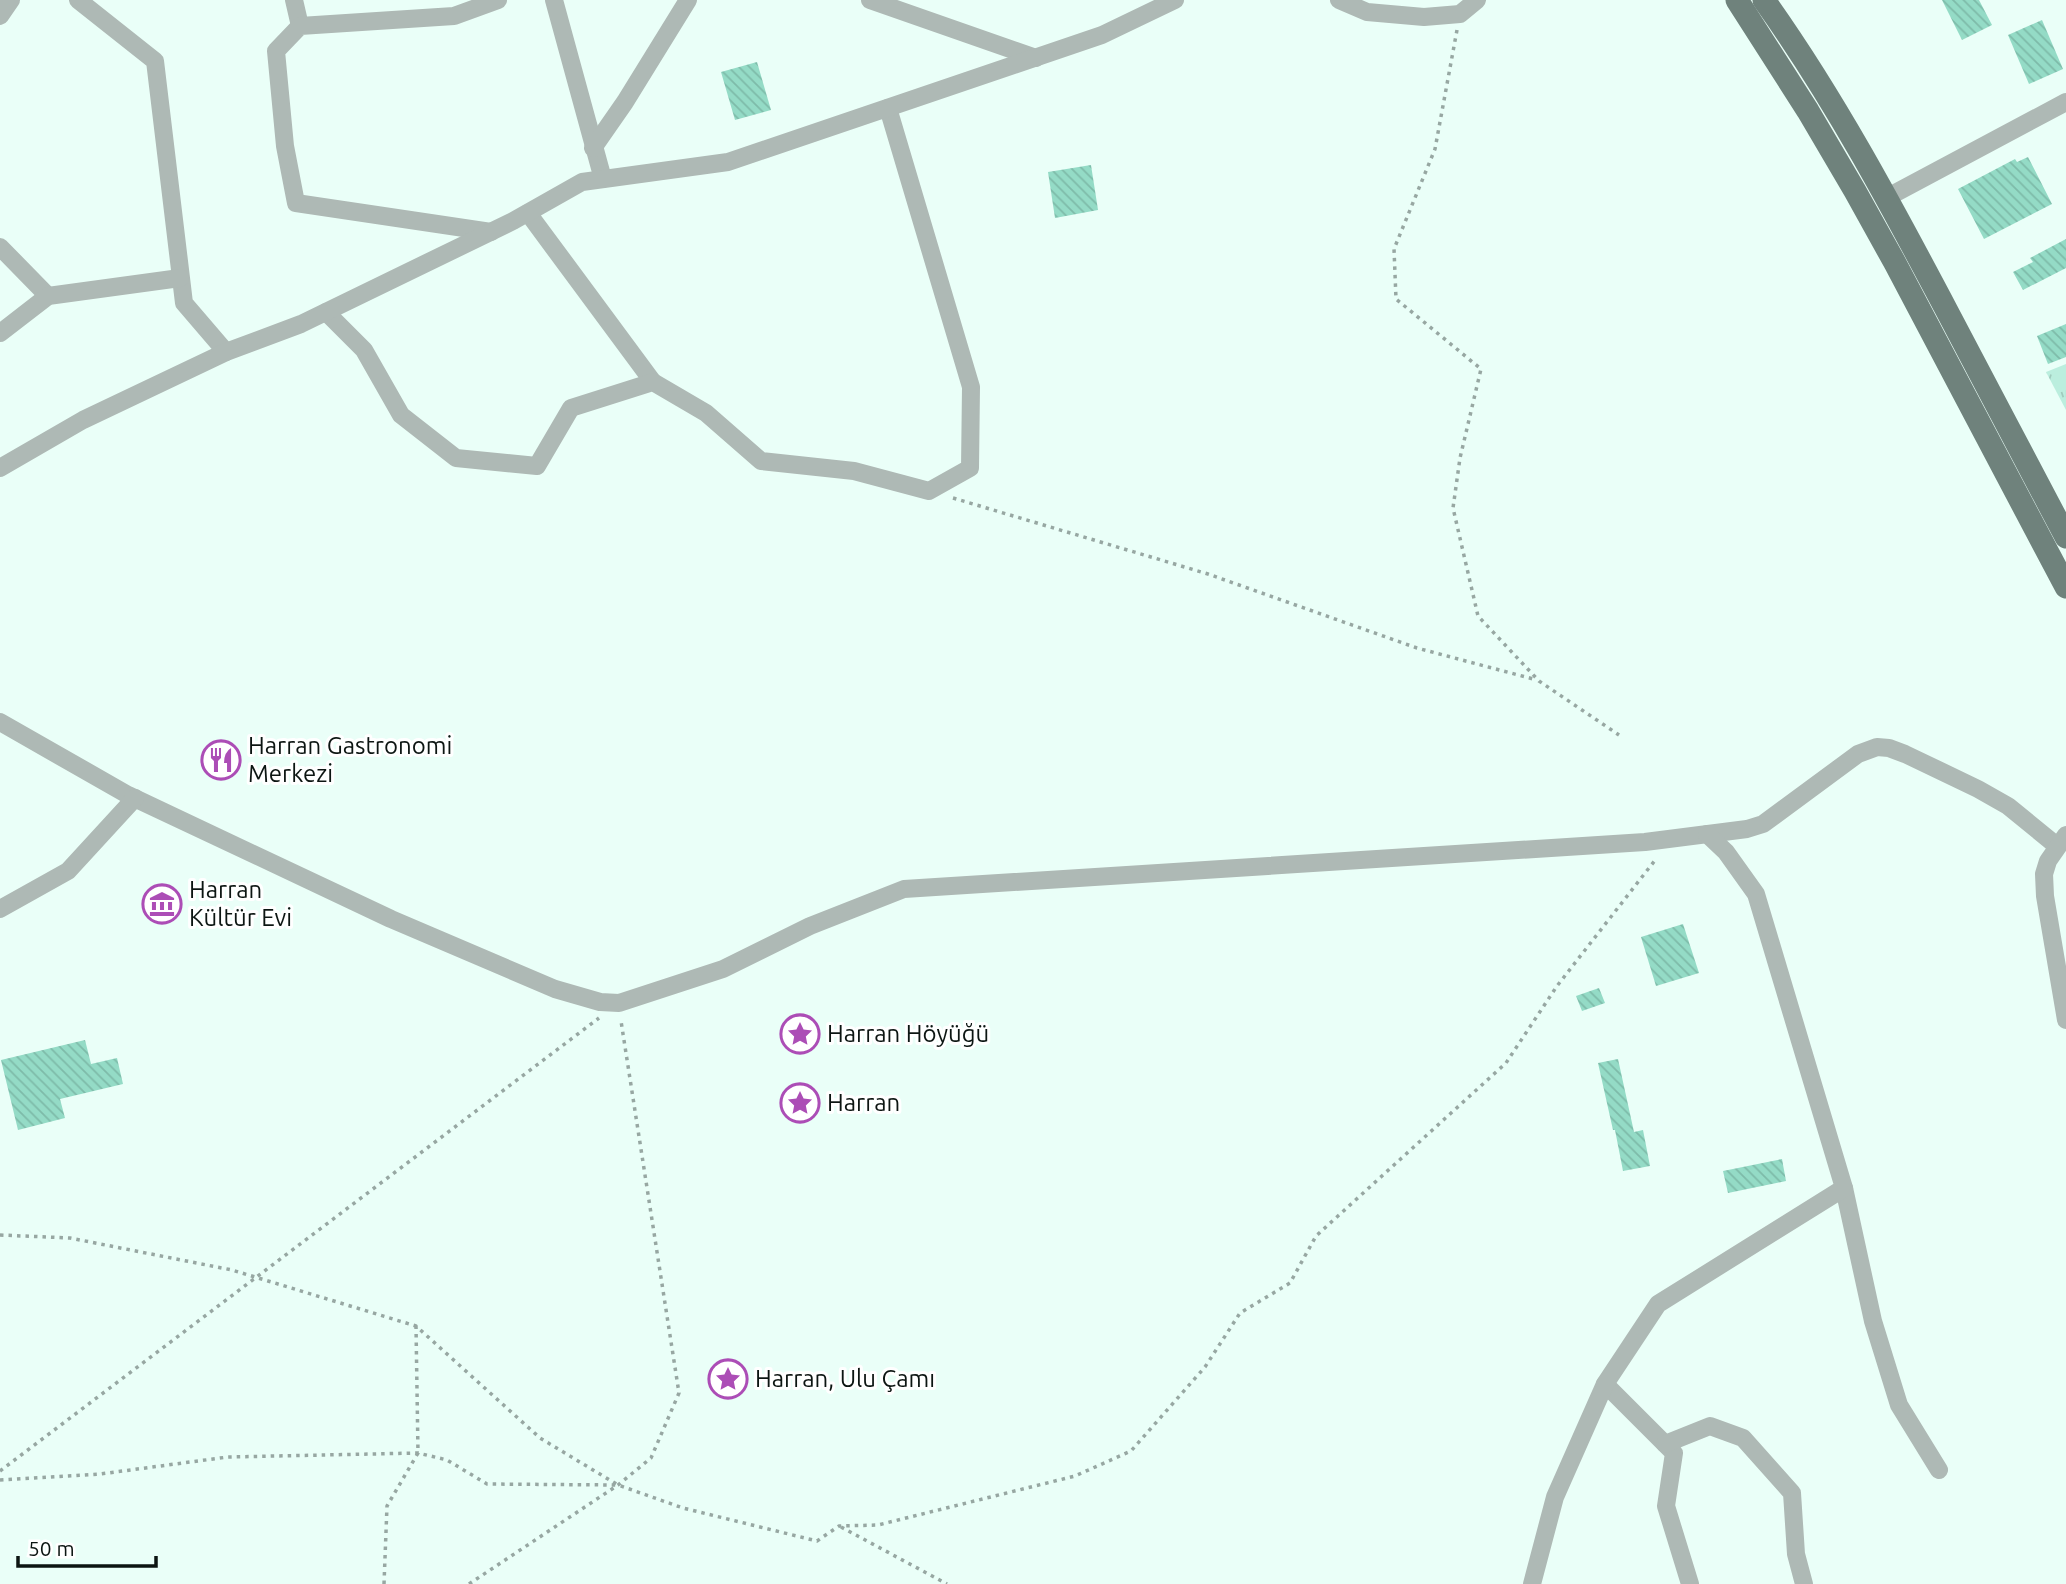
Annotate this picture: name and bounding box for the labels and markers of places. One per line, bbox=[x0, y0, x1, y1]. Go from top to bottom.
place label: Harran Gastronomi Merkezi bbox=[248, 732, 452, 787]
restaurant icon: Harran Gastronomi Merkezi bbox=[200, 739, 242, 781]
place label: Harran Kültür Evi bbox=[189, 876, 292, 931]
museum icon: Harran Kültür Evi bbox=[141, 883, 183, 925]
place icon: Harran Höyüğü bbox=[779, 1013, 821, 1055]
place label: Harran Höyüğü bbox=[827, 1020, 989, 1047]
place icon: Harran bbox=[779, 1082, 821, 1124]
place label: Harran bbox=[827, 1089, 900, 1116]
place icon: Harran, Ulu Çamı bbox=[707, 1358, 749, 1400]
place label: Harran, Ulu Çamı bbox=[755, 1365, 935, 1392]

